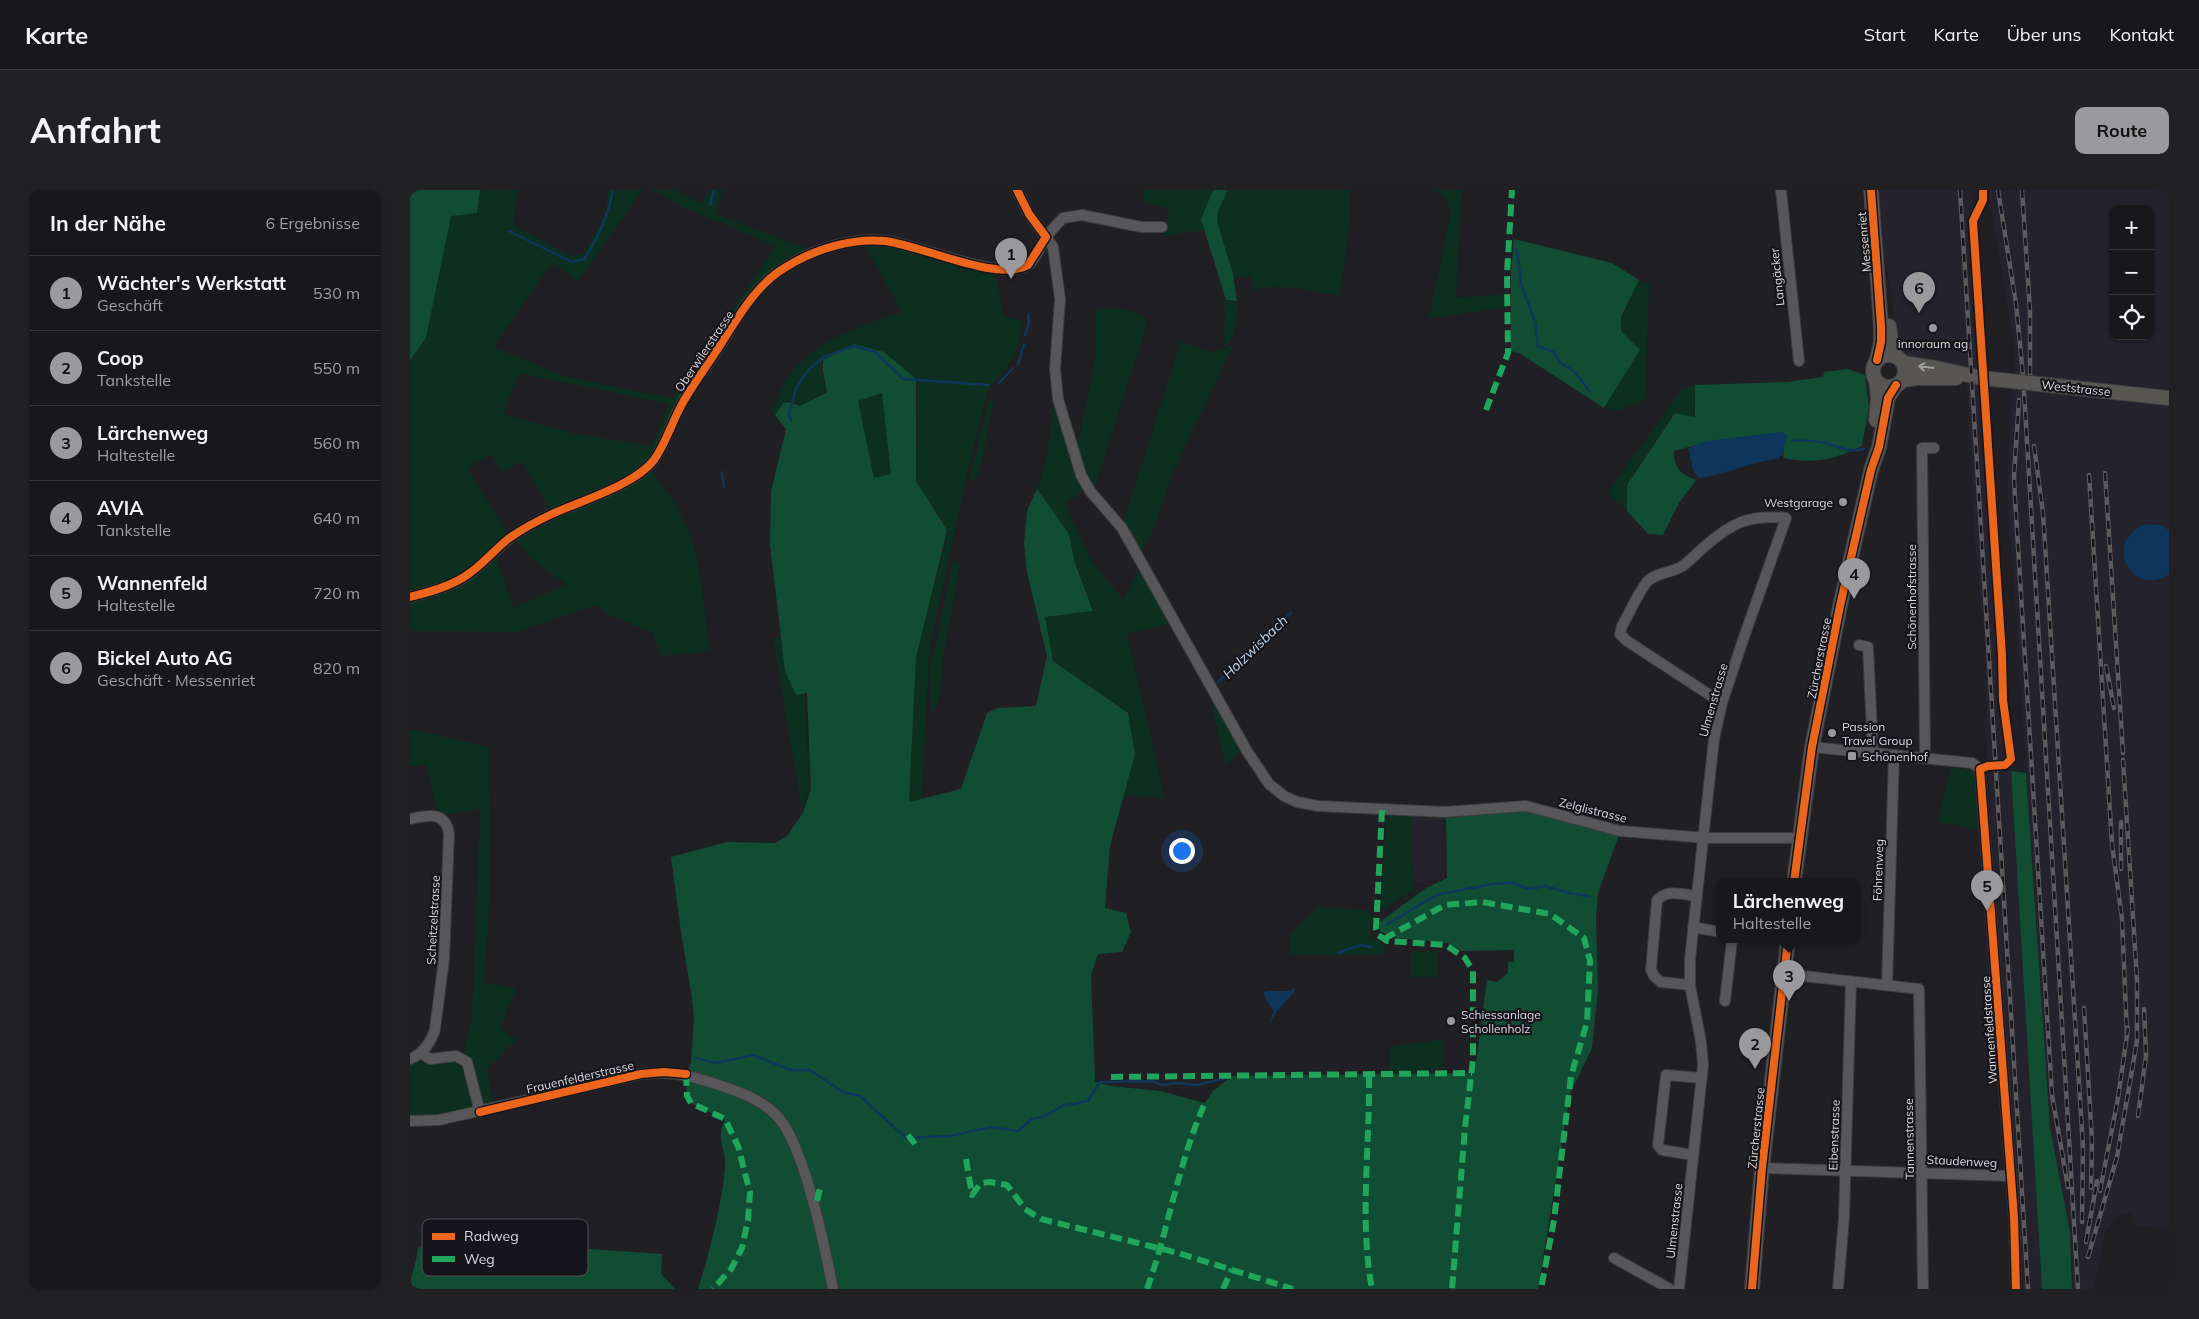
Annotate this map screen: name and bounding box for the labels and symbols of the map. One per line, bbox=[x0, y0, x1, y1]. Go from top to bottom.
street label: Messenriet bbox=[1854, 211, 1874, 273]
pin: 1 bbox=[995, 238, 1027, 279]
street label: Langäcker bbox=[1766, 247, 1787, 307]
pin: 6 bbox=[1903, 272, 1935, 313]
street label: Oberwilerstrasse bbox=[671, 308, 737, 394]
marker: innoraum ag bbox=[1927, 322, 1939, 334]
place label: innoraum ag bbox=[1898, 336, 1968, 351]
one-way arrow bbox=[1918, 362, 1934, 372]
street label: Weststrasse bbox=[2041, 377, 2111, 399]
place label: Westgarage bbox=[1764, 495, 1833, 510]
marker: Westgarage bbox=[1837, 496, 1849, 508]
street label: Schönenhofstrasse bbox=[1904, 544, 1919, 650]
pin: 4 bbox=[1838, 558, 1870, 599]
water label: Holzwisbach bbox=[1219, 611, 1291, 683]
street label: Zürcherstrasse bbox=[1804, 616, 1834, 700]
street label: Ulmenstrasse bbox=[1695, 662, 1731, 738]
place label: Passion Travel Group bbox=[1842, 719, 1913, 748]
marker: Passion Travel Group bbox=[1826, 727, 1838, 739]
place label: Schönenhof bbox=[1862, 749, 1929, 764]
marker: Schönenhof bbox=[1846, 750, 1858, 762]
street label: Zelglistrasse bbox=[1558, 794, 1628, 826]
your location bbox=[1169, 838, 1195, 864]
street label: Föhrenweg bbox=[1869, 839, 1887, 901]
pin: 5 bbox=[1971, 870, 2003, 911]
street label: Scheitzelstrasse bbox=[423, 875, 443, 965]
pin: 3 bbox=[1773, 960, 1805, 1001]
street label: Wannenfeldstrasse bbox=[1978, 976, 2000, 1084]
place label: Schiessanlage Schollenholz bbox=[1461, 1007, 1541, 1036]
marker: Schiessanlage Schollenholz bbox=[1445, 1015, 1457, 1027]
pin: 2 bbox=[1739, 1028, 1771, 1069]
street label: Frauenfelderstrasse bbox=[525, 1057, 635, 1097]
street label: Zürcherstrasse bbox=[1744, 1086, 1768, 1170]
street label: Tannenstrasse bbox=[1901, 1098, 1917, 1180]
street label: Eibenstrasse bbox=[1825, 1099, 1843, 1171]
street label: Staudenweg bbox=[1926, 1152, 1998, 1170]
street label: Ulmenstrasse bbox=[1663, 1183, 1685, 1259]
legend bbox=[422, 1219, 588, 1276]
text: Radweg bbox=[464, 1227, 519, 1245]
text: Weg bbox=[464, 1250, 495, 1268]

